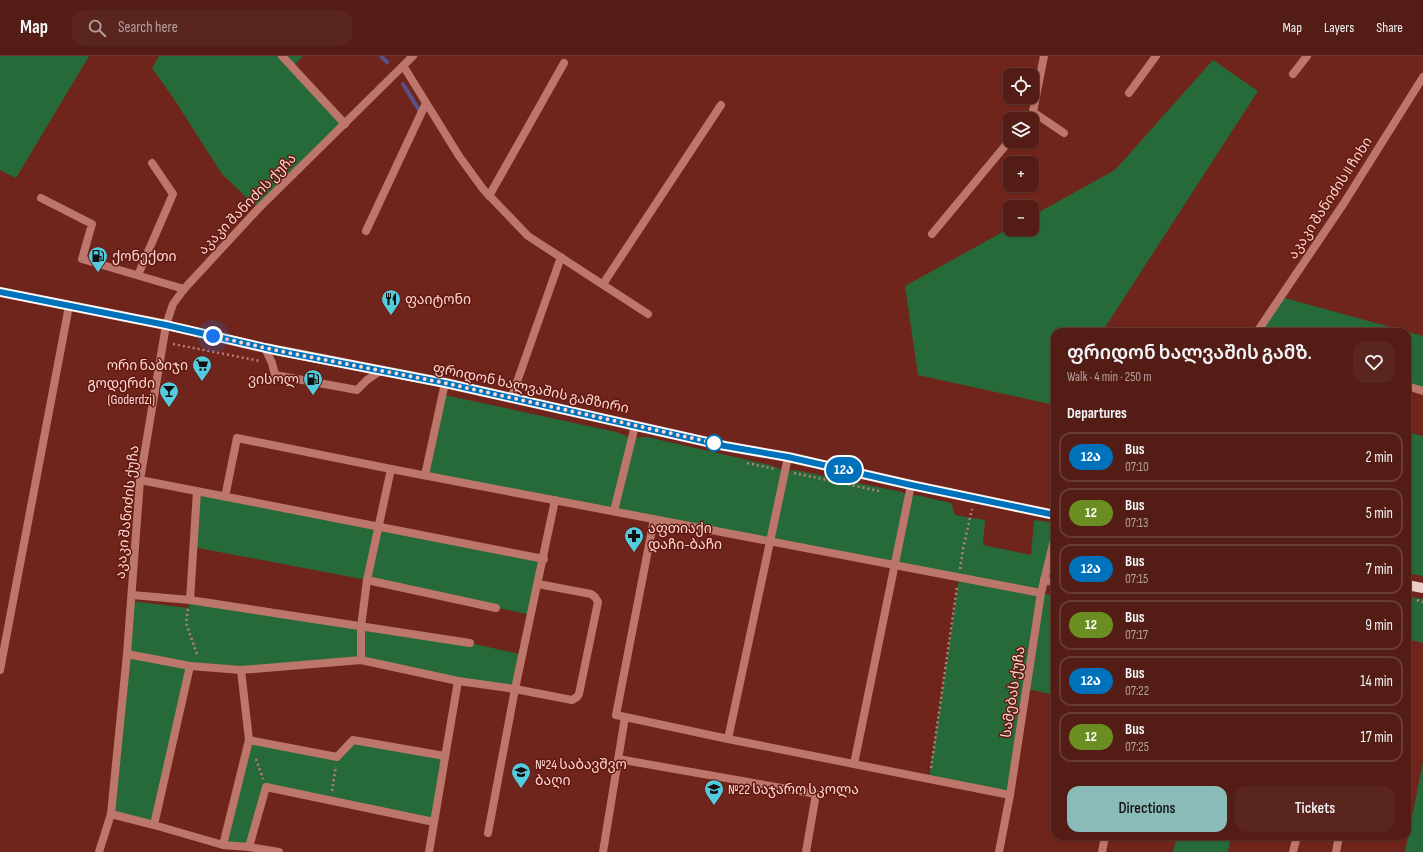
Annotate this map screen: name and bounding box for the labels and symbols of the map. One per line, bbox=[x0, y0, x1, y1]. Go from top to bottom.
street label: აკაკი შანიძის II ჩიხი bbox=[1284, 134, 1376, 262]
street label: აკაკი შანიძის ქუჩა bbox=[194, 150, 300, 258]
fuel station icon: ქონექთი bbox=[87, 245, 109, 273]
place label: ქონექთი bbox=[112, 248, 177, 265]
restaurant icon: ფაიტონი bbox=[380, 288, 402, 316]
place label: ფაიტონი bbox=[405, 291, 471, 308]
your location bbox=[203, 326, 223, 346]
supermarket icon: ორი ნაბიჯი bbox=[191, 354, 213, 382]
place label: ორი ნაბიჯი bbox=[107, 357, 188, 374]
street label: ფრიდონ ხალვაშის გამზირი bbox=[432, 359, 630, 417]
fuel station icon: ვისოლ bbox=[302, 368, 324, 396]
place label: ვისოლ bbox=[248, 371, 299, 388]
place label: გოდერძი (Goderdzi) bbox=[88, 375, 155, 408]
bar icon: გოდერძი (Goderdzi) bbox=[158, 380, 180, 408]
unlabelled marker bbox=[705, 434, 723, 452]
street label: აკაკი შანიძის ქუჩა bbox=[112, 444, 142, 580]
line badge: 12ა bbox=[821, 457, 867, 483]
place label: აფთიაქი დაჩი-ბაჩი bbox=[648, 520, 722, 553]
pharmacy icon: აფთიაქი დაჩი-ბაჩი bbox=[623, 525, 645, 553]
street label: სამებას ქუჩა bbox=[997, 645, 1029, 739]
place label: №24 საბავშვო ბაღი bbox=[535, 756, 627, 789]
school or university icon: №24 საბავშვო ბაღი bbox=[510, 761, 532, 789]
school or university icon: №22 საჯარო სკოლა bbox=[703, 778, 725, 806]
place label: №22 საჯარო სკოლა bbox=[728, 781, 859, 798]

